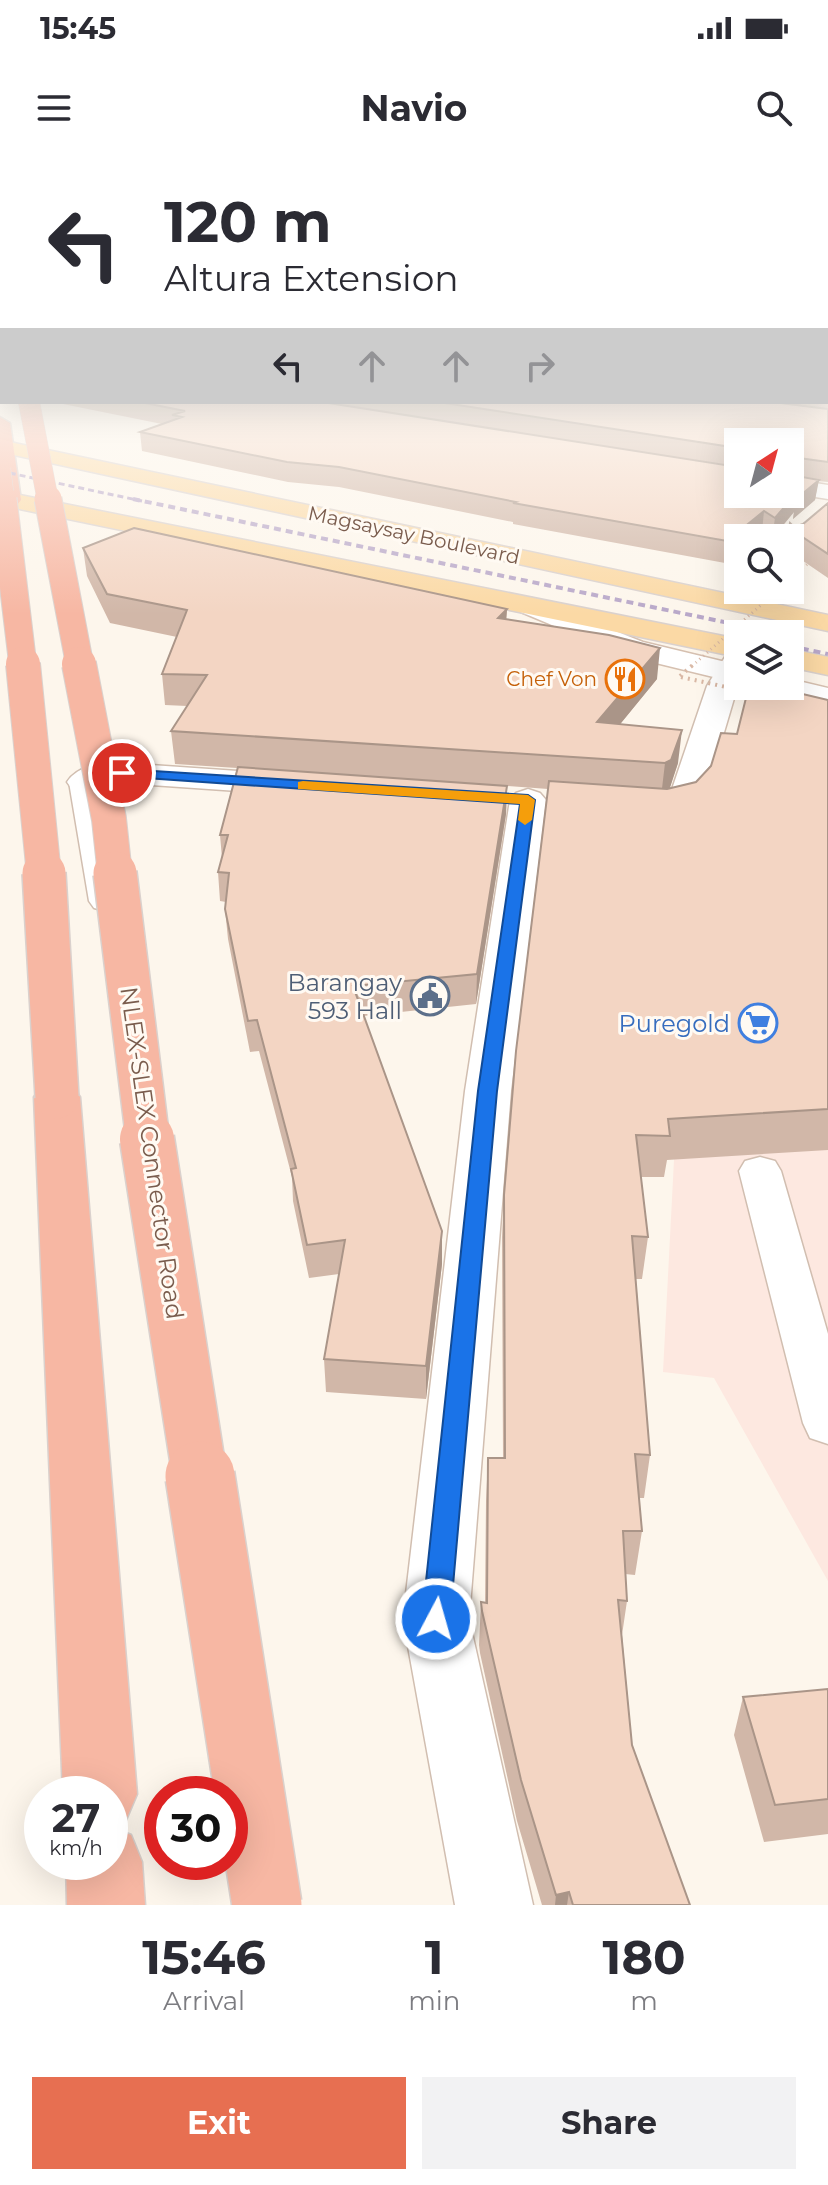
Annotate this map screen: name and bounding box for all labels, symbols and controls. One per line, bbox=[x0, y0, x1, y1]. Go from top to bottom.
text: 15:45 bbox=[40, 10, 116, 47]
icon: menu bbox=[32, 86, 76, 130]
text: Navio bbox=[361, 86, 467, 130]
icon: search bbox=[752, 86, 796, 130]
text: 120 m bbox=[164, 188, 332, 256]
icon: left bbox=[32, 192, 136, 296]
text: Altura Extension bbox=[164, 256, 459, 300]
icon: left bbox=[266, 344, 310, 388]
icon: ahead bbox=[350, 344, 394, 388]
icon: ahead bbox=[434, 344, 478, 388]
icon: right bbox=[518, 344, 562, 388]
north arrow bbox=[724, 428, 804, 508]
map controls bbox=[724, 428, 804, 700]
street label: Magsaysay Boulevard bbox=[306, 501, 522, 569]
button: search bbox=[724, 524, 804, 604]
button: layers bbox=[724, 620, 804, 700]
restaurant icon: Chef Von bbox=[604, 658, 646, 700]
place label: Chef Von bbox=[506, 667, 597, 691]
pin bbox=[88, 739, 156, 807]
icon: arrive bbox=[100, 751, 144, 795]
place label: Barangay 593 Hall bbox=[288, 968, 402, 1025]
public building icon: Barangay 593 Hall bbox=[409, 975, 451, 1017]
street label: NLEX-SLEX Connector Road bbox=[114, 985, 190, 1321]
supermarket icon: Puregold bbox=[737, 1002, 779, 1044]
place label: Puregold bbox=[619, 1009, 730, 1038]
position arrow bbox=[394, 1577, 478, 1661]
speed limit sign: 30 bbox=[144, 1776, 248, 1880]
text: 27 bbox=[52, 1793, 100, 1842]
text: km/h bbox=[49, 1836, 103, 1860]
text: 15:46 bbox=[142, 1928, 266, 1986]
text: 1 bbox=[425, 1928, 444, 1986]
text: 180 bbox=[603, 1928, 686, 1986]
text: Arrival bbox=[163, 1985, 245, 2017]
text: min bbox=[408, 1985, 460, 2017]
text: m bbox=[630, 1985, 658, 2017]
button: Exit bbox=[32, 2077, 406, 2169]
button: Share bbox=[422, 2077, 796, 2169]

